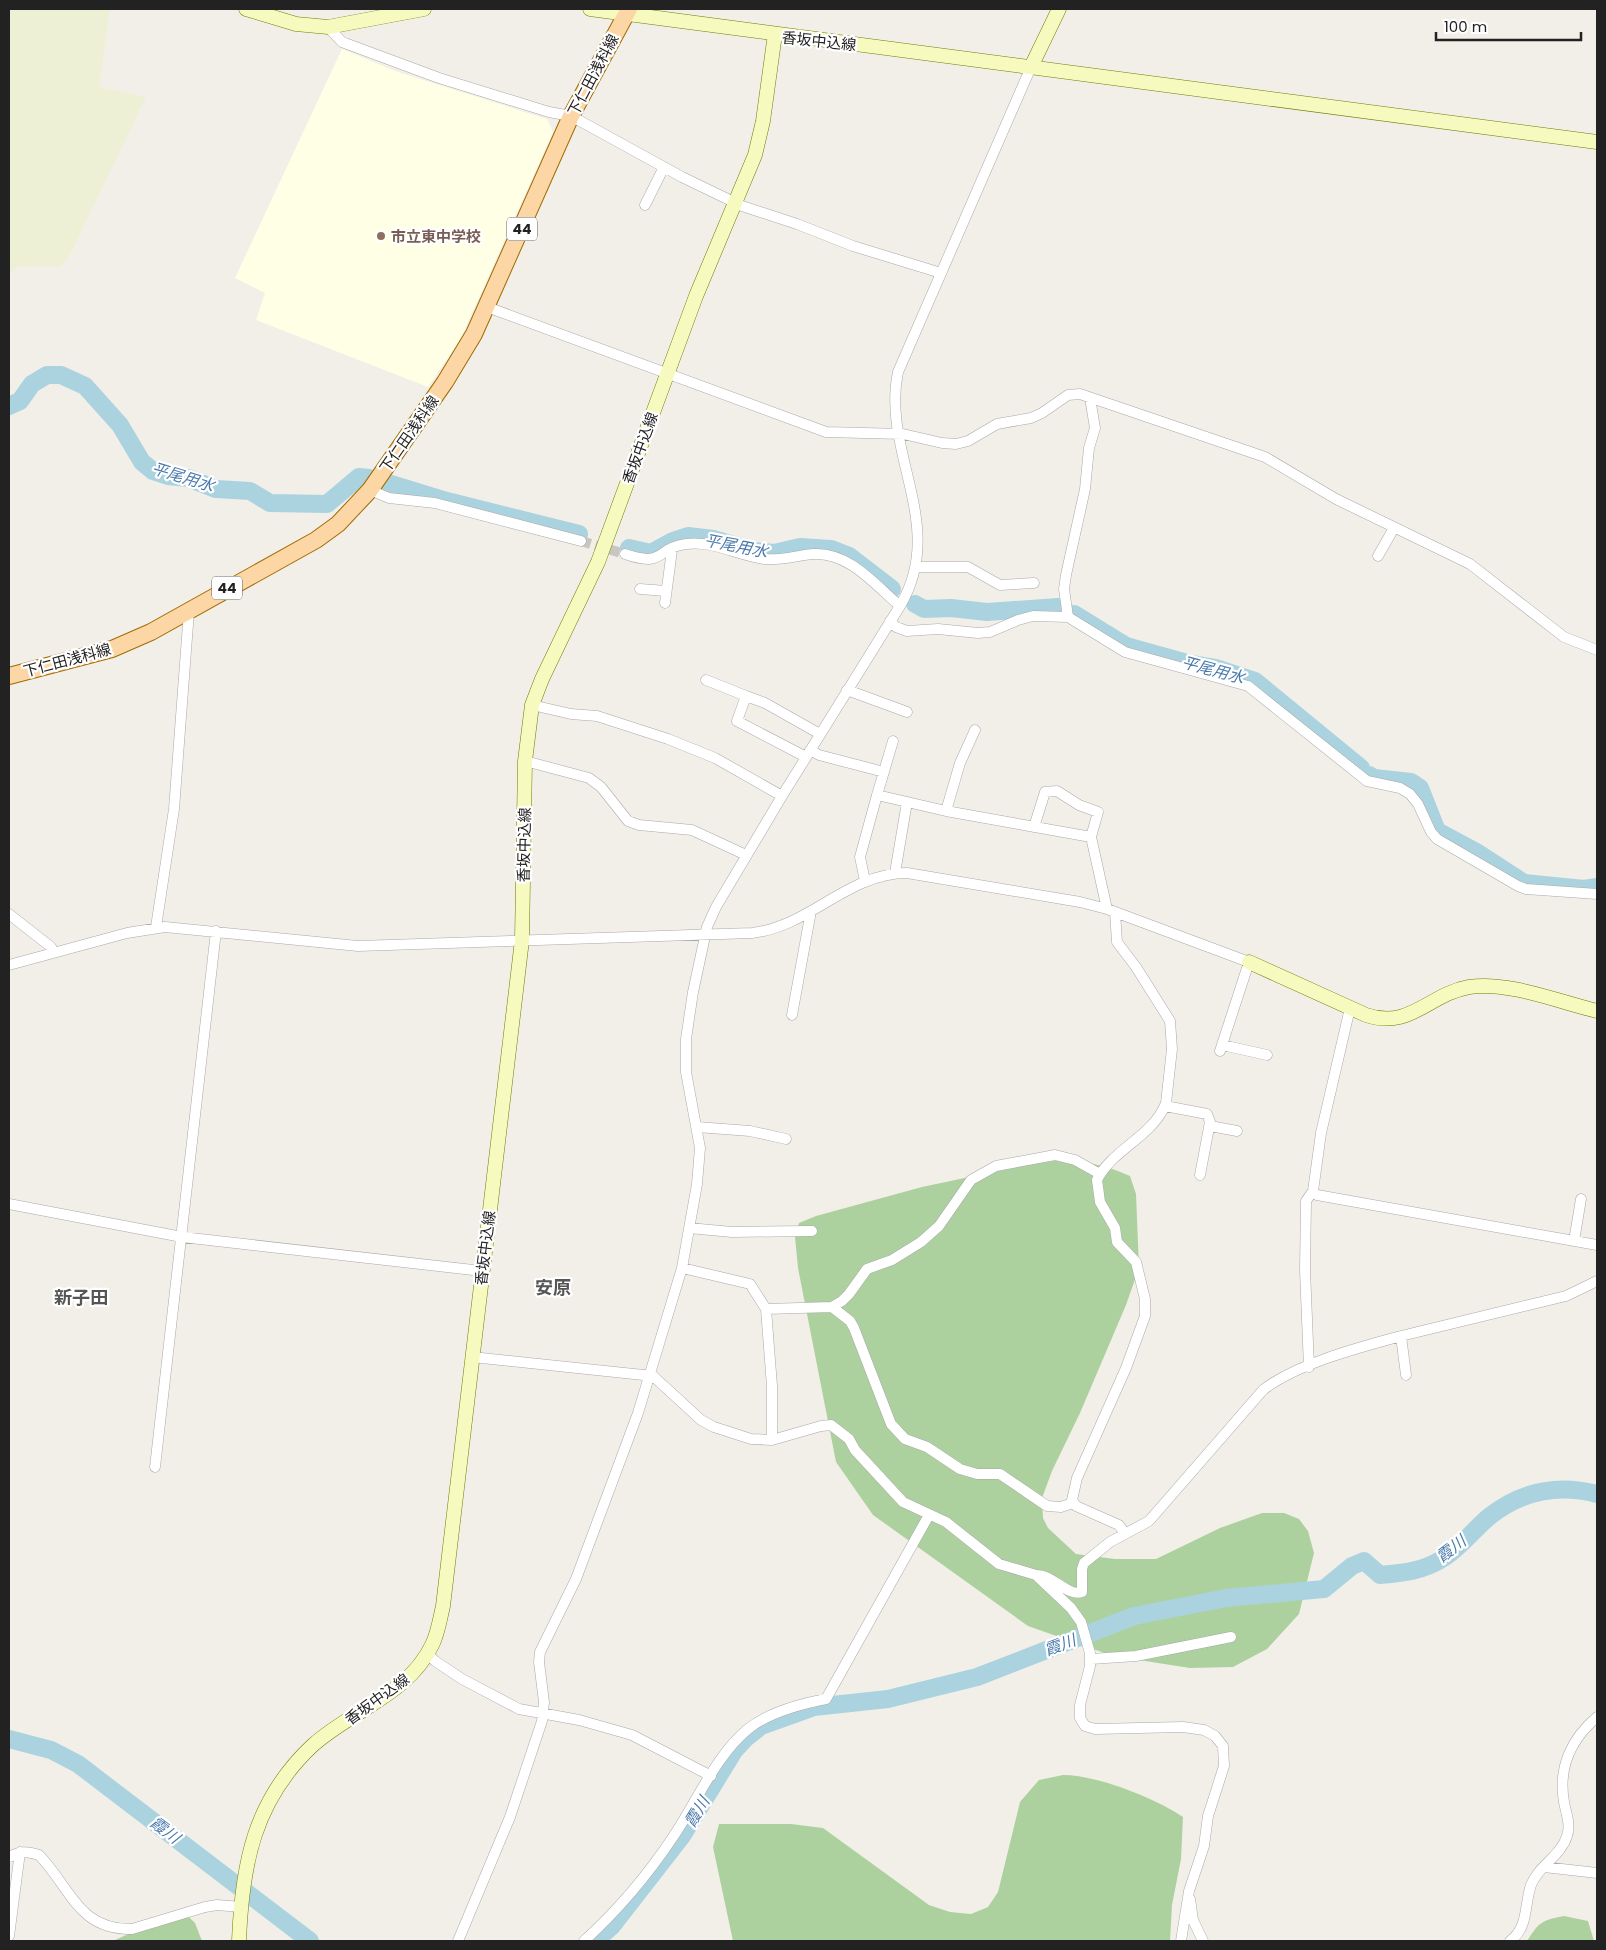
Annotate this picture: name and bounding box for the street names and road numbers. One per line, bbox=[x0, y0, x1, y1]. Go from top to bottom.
street label: 香坂中込線 bbox=[781, 27, 857, 55]
street label: 下仁田浅科線 bbox=[563, 30, 623, 120]
road number: 44 bbox=[507, 218, 537, 240]
street label: 下仁田浅科線 bbox=[375, 391, 443, 477]
street label: 香坂中込線 bbox=[617, 409, 663, 487]
road number: 44 bbox=[212, 576, 242, 600]
street label: 下仁田浅科線 bbox=[21, 638, 113, 682]
street label: 香坂中込線 bbox=[513, 807, 535, 883]
street label: 香坂中込線 bbox=[470, 1209, 500, 1287]
street label: 香坂中込線 bbox=[340, 1668, 414, 1730]

